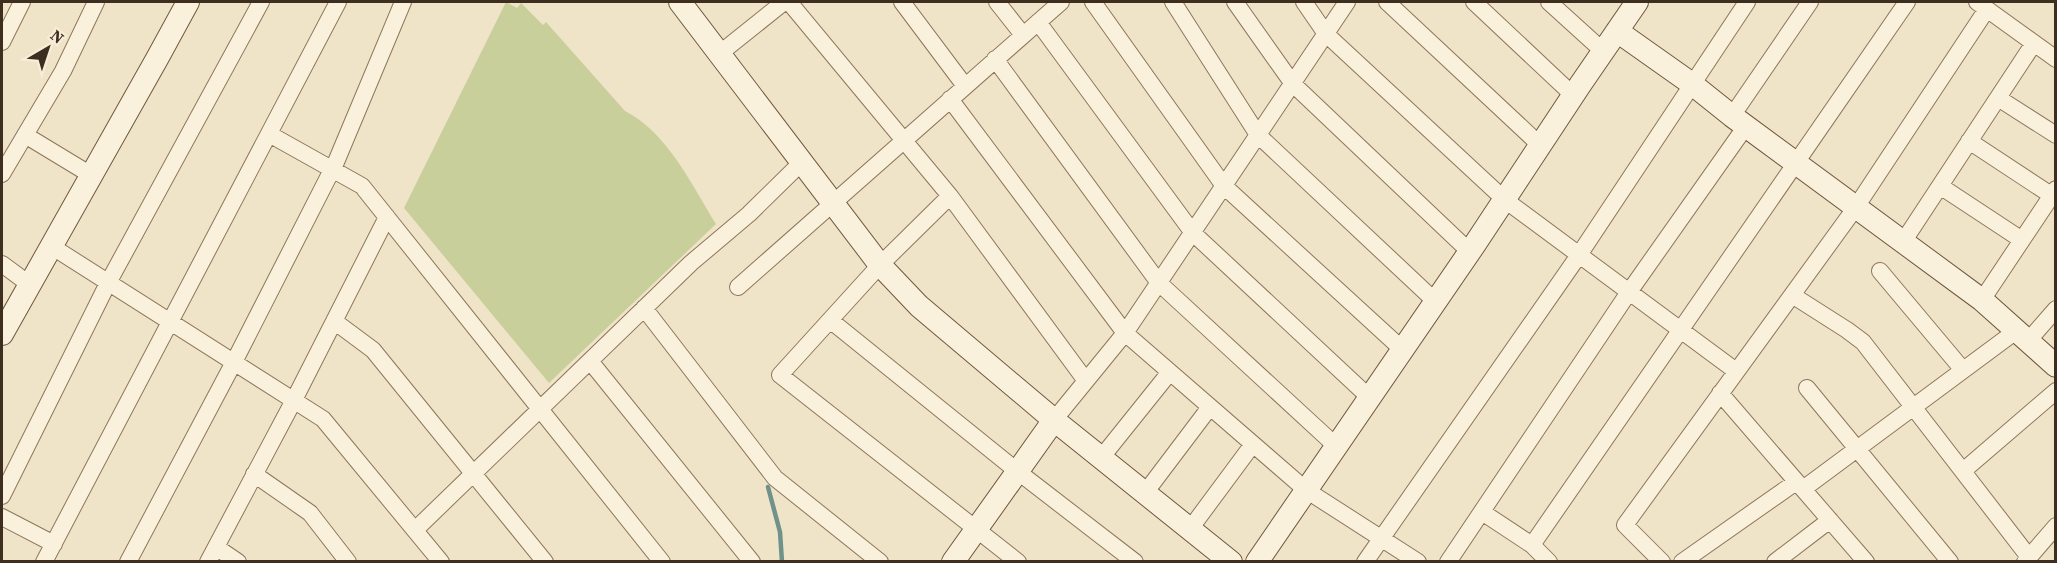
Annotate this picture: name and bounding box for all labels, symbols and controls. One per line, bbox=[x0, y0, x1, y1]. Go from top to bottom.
north arrow bbox=[18, 18, 78, 78]
text: N bbox=[46, 24, 69, 49]

